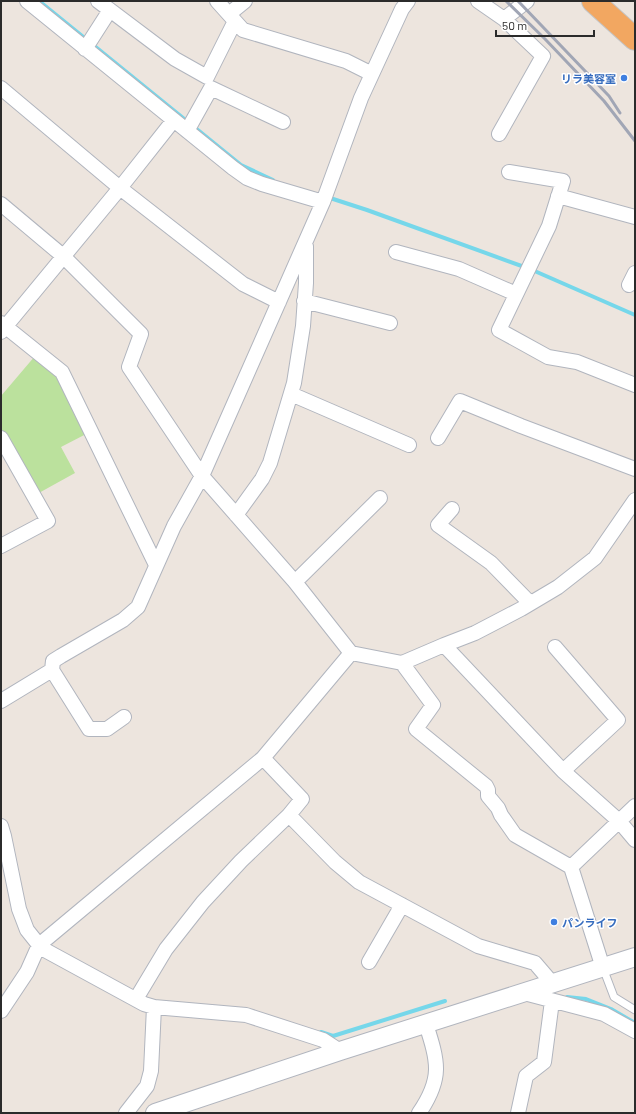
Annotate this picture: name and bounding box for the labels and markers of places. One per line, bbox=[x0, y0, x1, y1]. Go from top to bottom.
place label: リラ美容室 bbox=[561, 72, 616, 85]
marker: リラ美容室 bbox=[619, 73, 629, 83]
place label: パンライフ bbox=[562, 916, 618, 929]
marker: パンライフ bbox=[549, 917, 559, 927]

